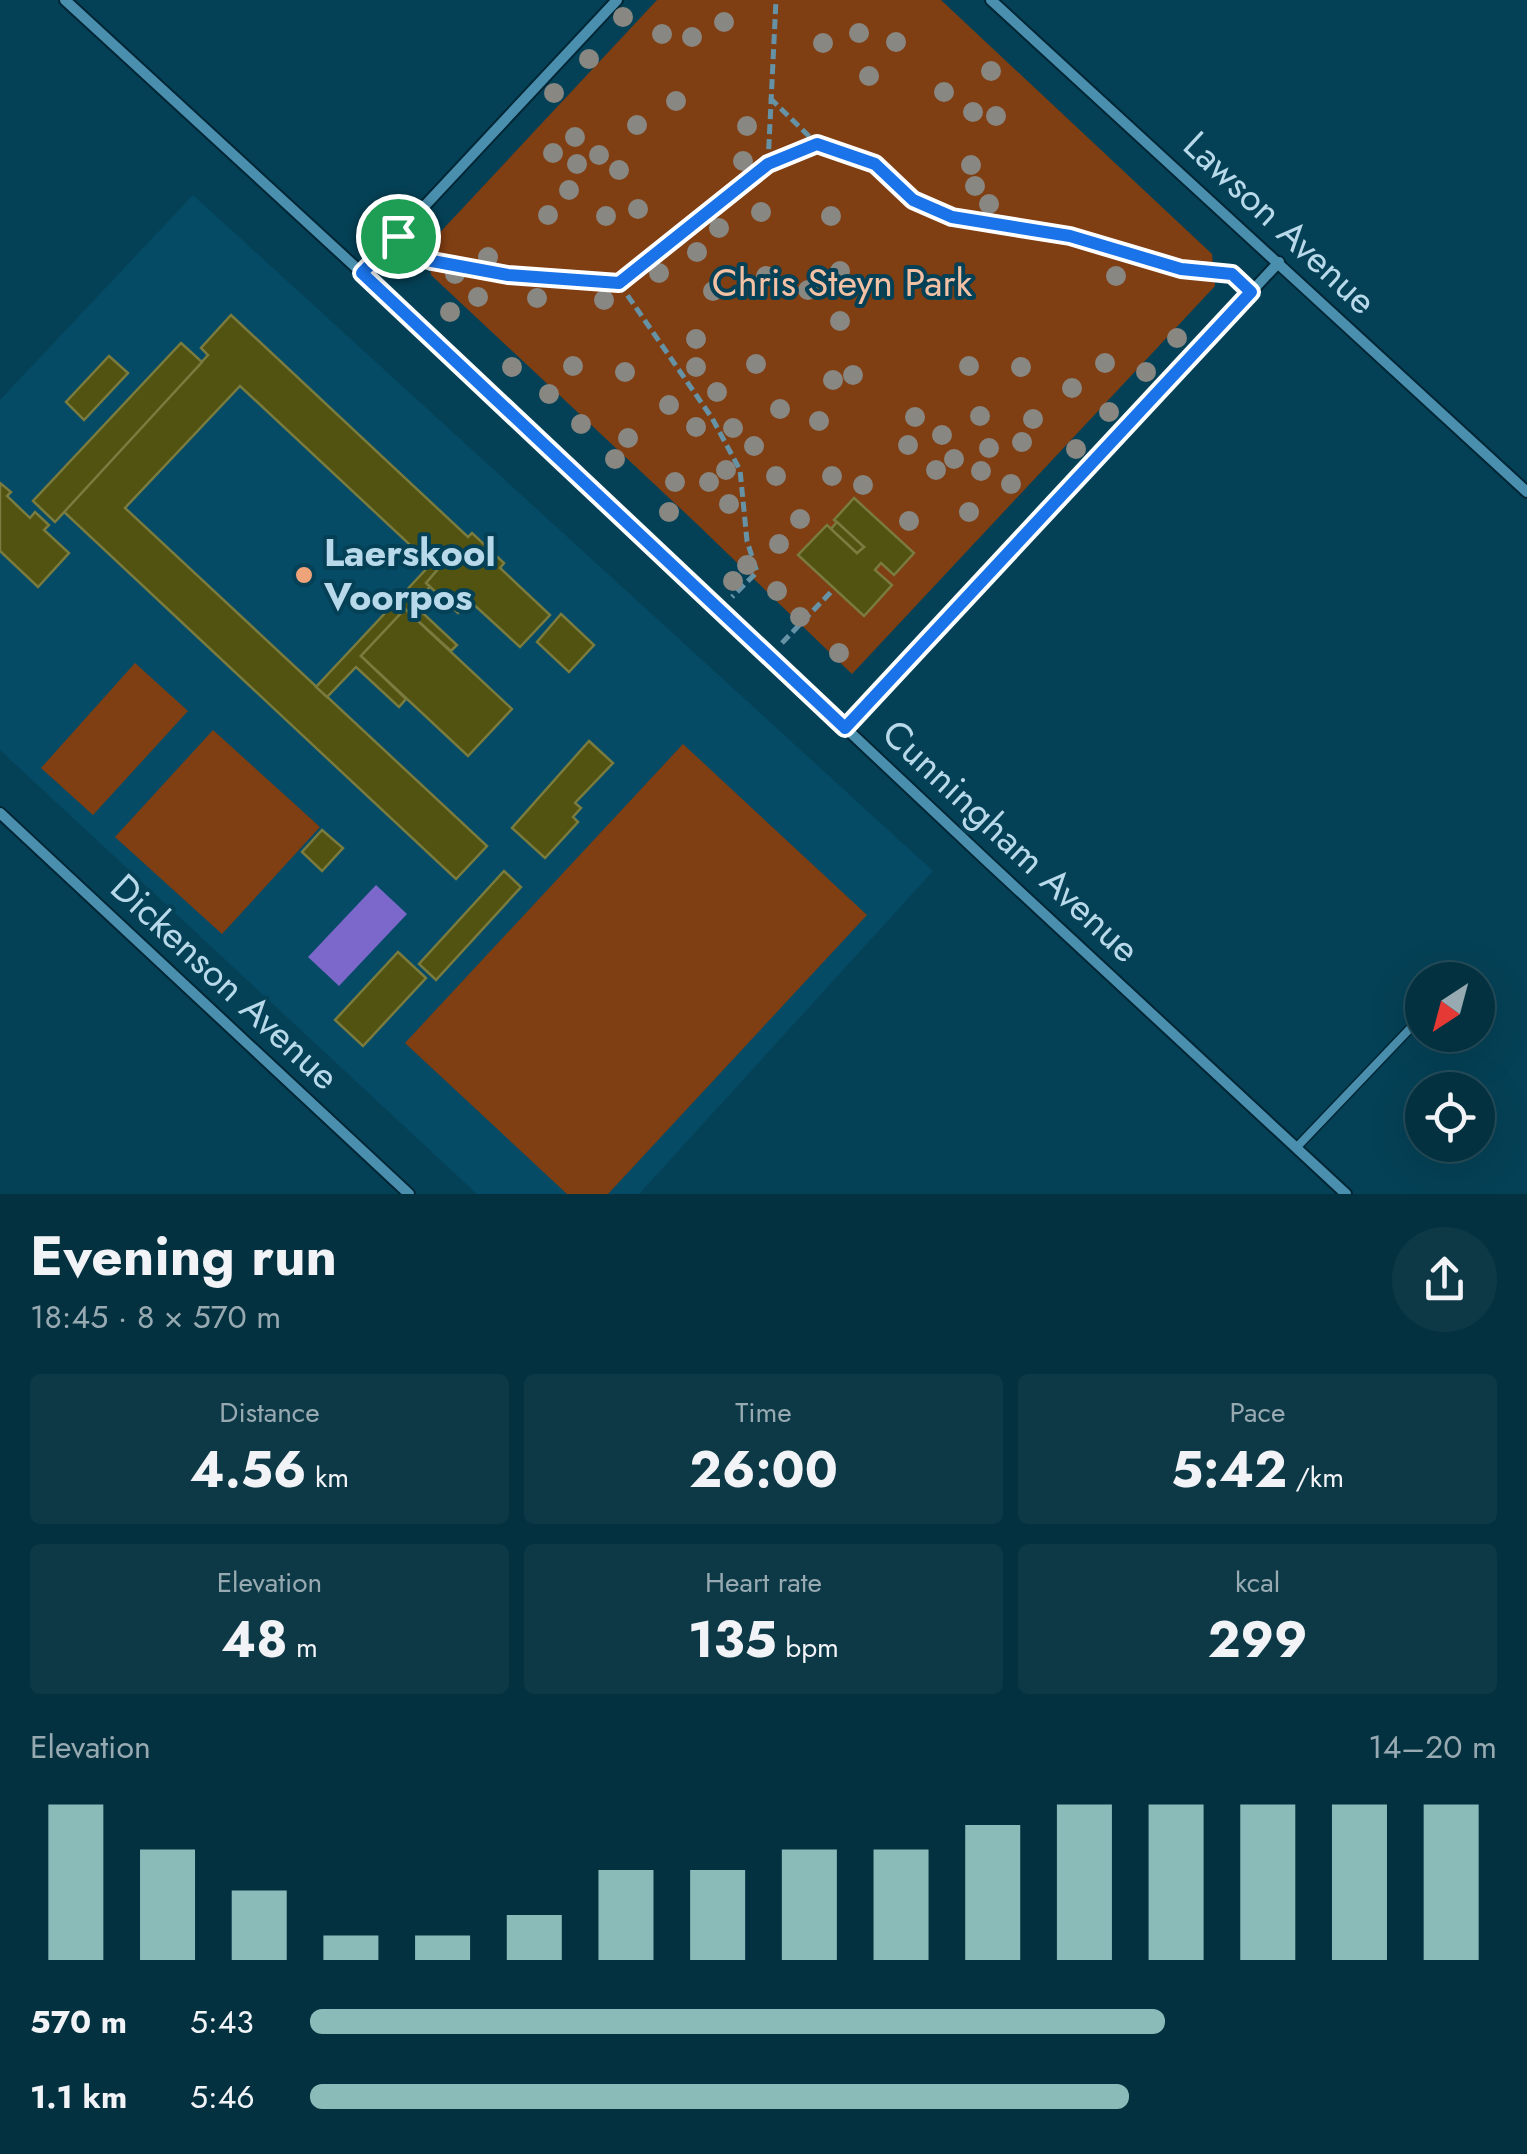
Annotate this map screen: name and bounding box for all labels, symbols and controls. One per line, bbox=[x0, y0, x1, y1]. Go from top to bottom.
street label: Lawson Avenue bbox=[1171, 118, 1389, 327]
pin bbox=[356, 194, 441, 279]
icon: arrive bbox=[371, 209, 426, 264]
park label: Chris Steyn Park bbox=[712, 255, 972, 310]
place label: Laerskool Voorpos bbox=[323, 525, 496, 624]
marker: Laerskool Voorpos bbox=[293, 564, 315, 586]
street label: Cunningham Avenue bbox=[870, 706, 1153, 975]
street label: Dickenson Avenue bbox=[99, 861, 352, 1102]
north arrow bbox=[1405, 962, 1495, 1052]
map controls bbox=[1405, 962, 1495, 1162]
button: locate bbox=[1405, 1072, 1495, 1162]
text: Evening run bbox=[30, 1216, 337, 1296]
button: share bbox=[1392, 1227, 1497, 1332]
text: 18:45 · 8 × 570 m bbox=[30, 1294, 281, 1340]
text: Distance bbox=[219, 1392, 320, 1433]
text: Time bbox=[735, 1392, 792, 1433]
text: Pace bbox=[1230, 1392, 1285, 1433]
text: 4.56 bbox=[190, 1433, 307, 1506]
text: 26:00 bbox=[689, 1433, 838, 1506]
text: 5:42 bbox=[1171, 1433, 1287, 1506]
text: km bbox=[307, 1457, 349, 1498]
text: /km bbox=[1287, 1457, 1344, 1498]
text: Elevation bbox=[217, 1562, 322, 1603]
text: Heart rate bbox=[705, 1562, 822, 1603]
text: kcal bbox=[1235, 1562, 1280, 1603]
text: 48 bbox=[221, 1603, 288, 1676]
text: 135 bbox=[688, 1603, 777, 1676]
text: 299 bbox=[1208, 1603, 1307, 1676]
text: m bbox=[288, 1627, 318, 1668]
text: bpm bbox=[777, 1627, 839, 1668]
text: Elevation bbox=[30, 1724, 151, 1770]
text: 14–20 m bbox=[1368, 1724, 1497, 1770]
text: 570 m bbox=[30, 1999, 127, 2045]
text: 5:43 bbox=[190, 1999, 254, 2045]
text: 1.1 km bbox=[30, 2074, 127, 2120]
text: 5:46 bbox=[190, 2074, 255, 2120]

